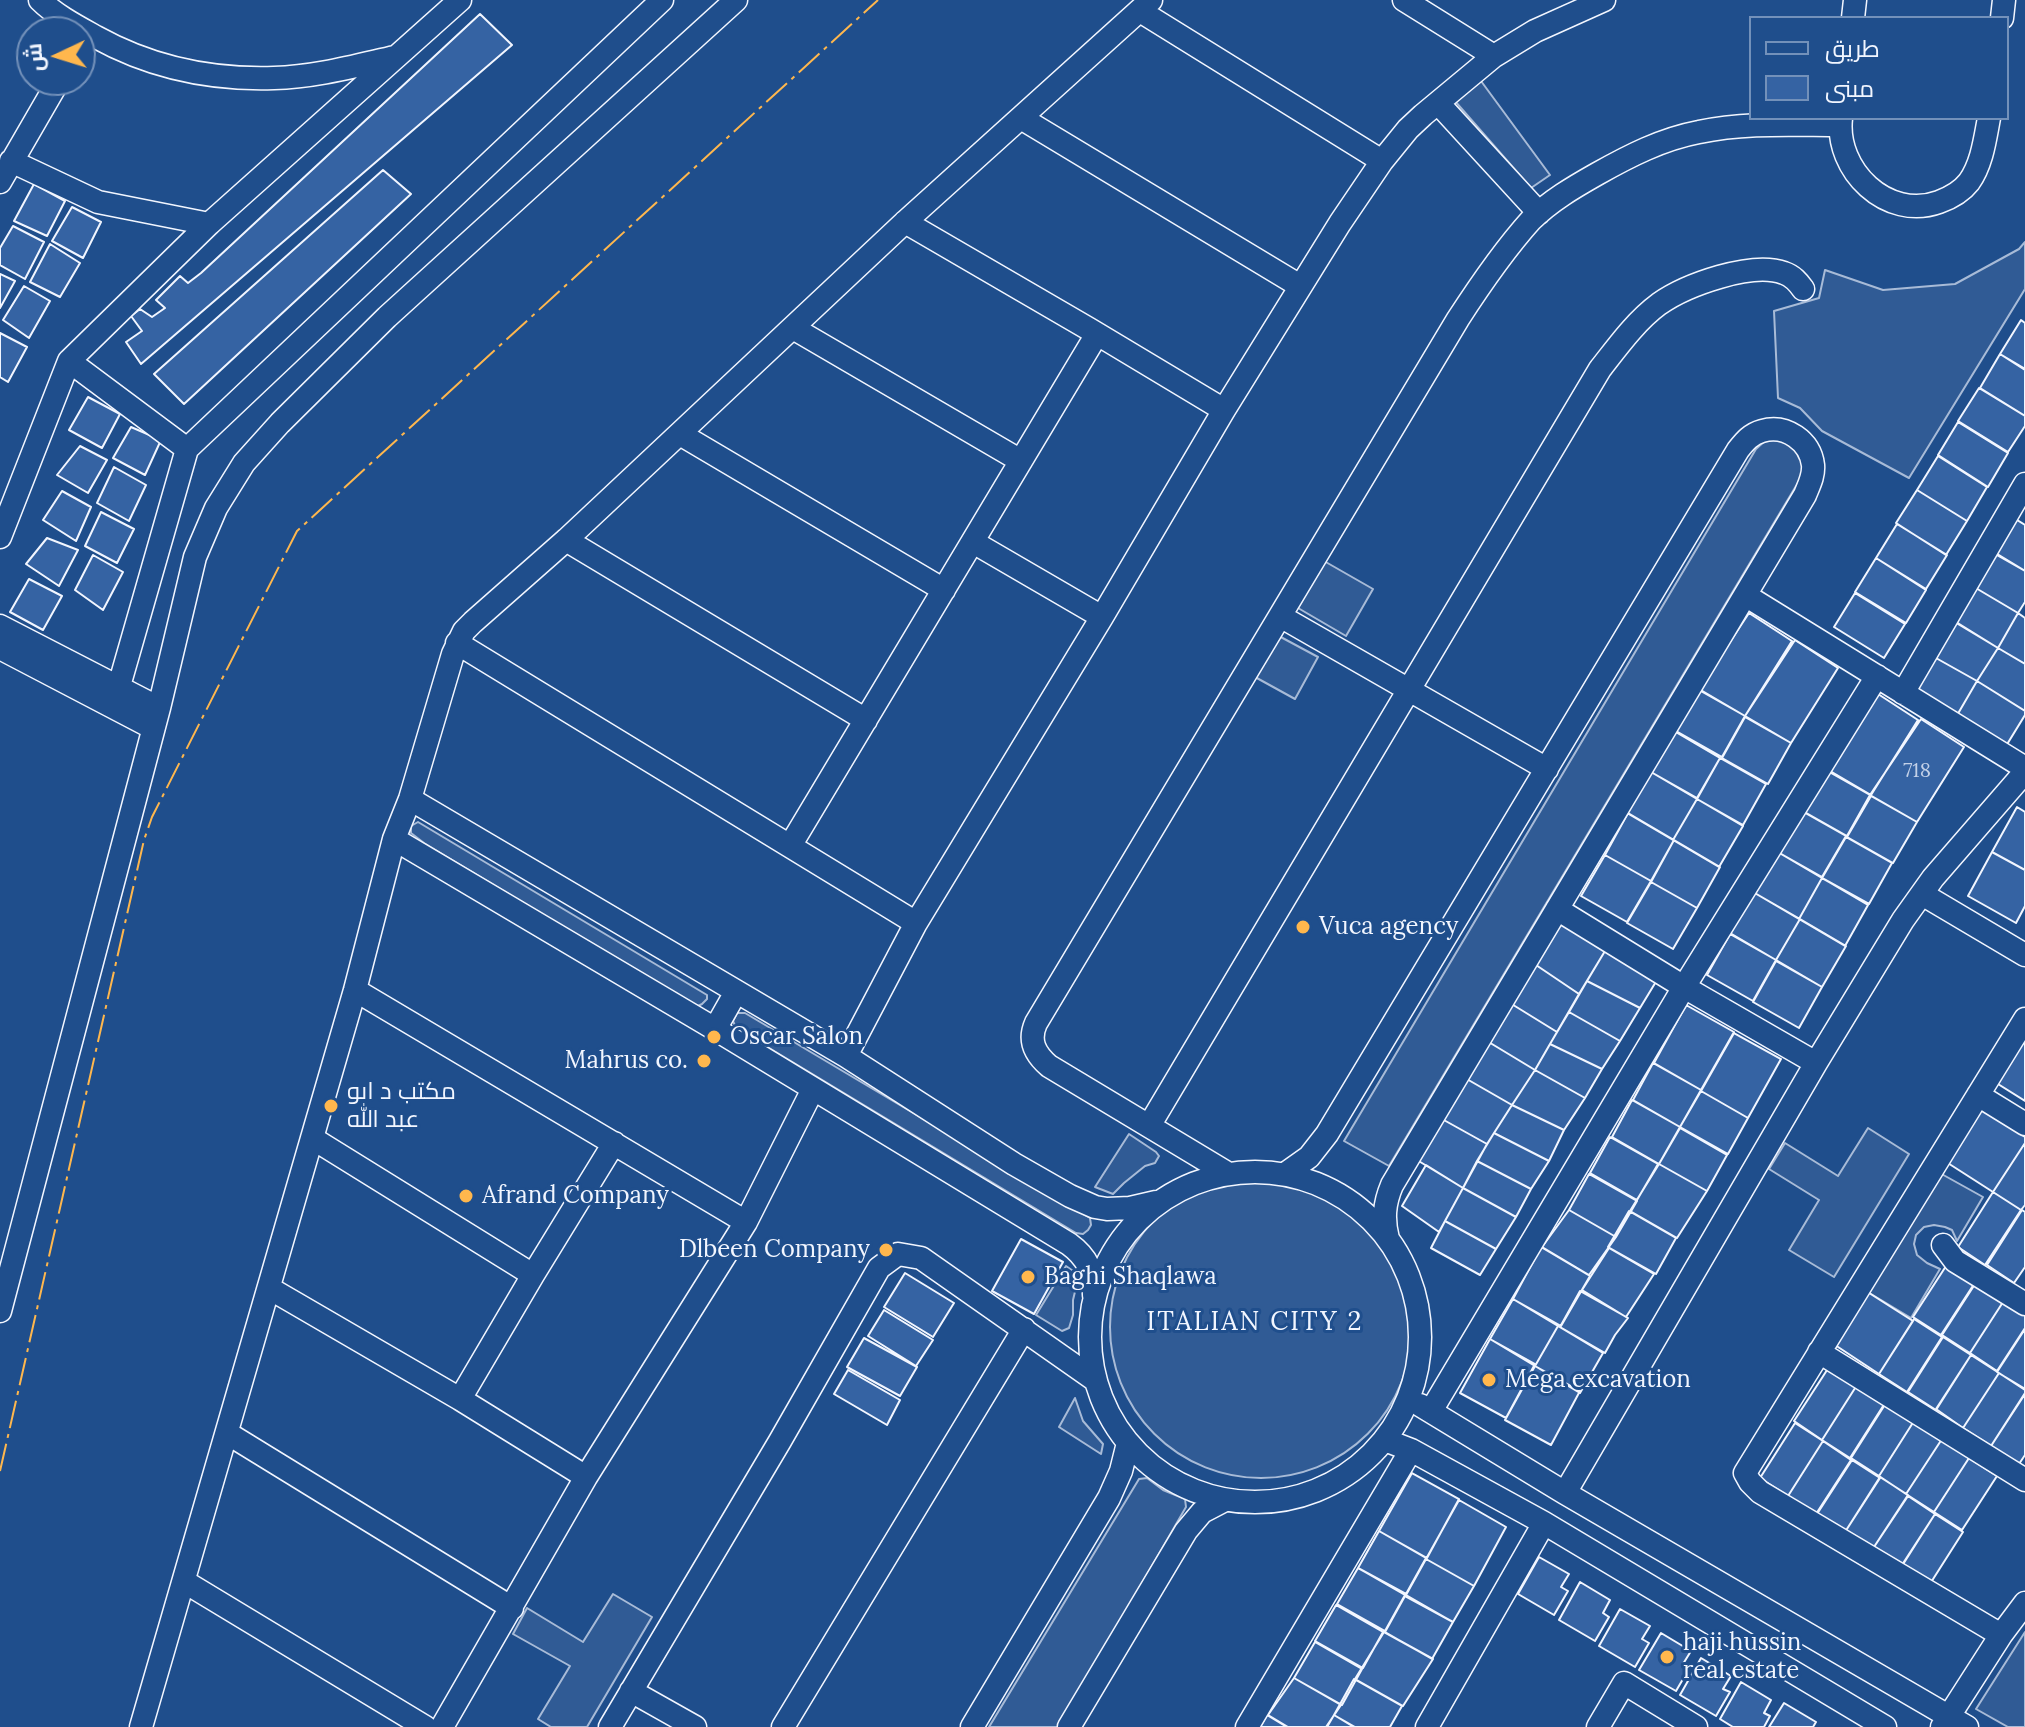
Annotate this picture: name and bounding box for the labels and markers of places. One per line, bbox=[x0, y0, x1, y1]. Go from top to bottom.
place label: Vuca agency bbox=[1319, 913, 1458, 941]
marker: Vuca agency bbox=[1294, 918, 1312, 936]
place label: Oscar Salon bbox=[730, 1023, 863, 1051]
marker: Oscar Salon bbox=[705, 1028, 723, 1046]
place label: Mahrus co. bbox=[564, 1047, 688, 1075]
marker: Mahrus co. bbox=[695, 1052, 713, 1070]
place label: مكتب د ابو عبد الله bbox=[347, 1078, 456, 1134]
marker: مكتب د ابو عبد الله bbox=[322, 1097, 340, 1115]
place label: Afrand Company bbox=[482, 1182, 669, 1210]
marker: Afrand Company bbox=[457, 1187, 475, 1205]
place label: Dlbeen Company bbox=[679, 1236, 870, 1264]
marker: Dlbeen Company bbox=[877, 1241, 895, 1259]
place label: Baghi Shaqlawa bbox=[1044, 1263, 1217, 1291]
marker: Baghi Shaqlawa bbox=[1019, 1268, 1037, 1286]
place label: Mega excavation bbox=[1505, 1366, 1691, 1394]
marker: Mega excavation bbox=[1480, 1371, 1498, 1389]
place label: haji hussin real estate bbox=[1683, 1629, 1801, 1685]
marker: haji hussin real estate bbox=[1658, 1648, 1676, 1666]

